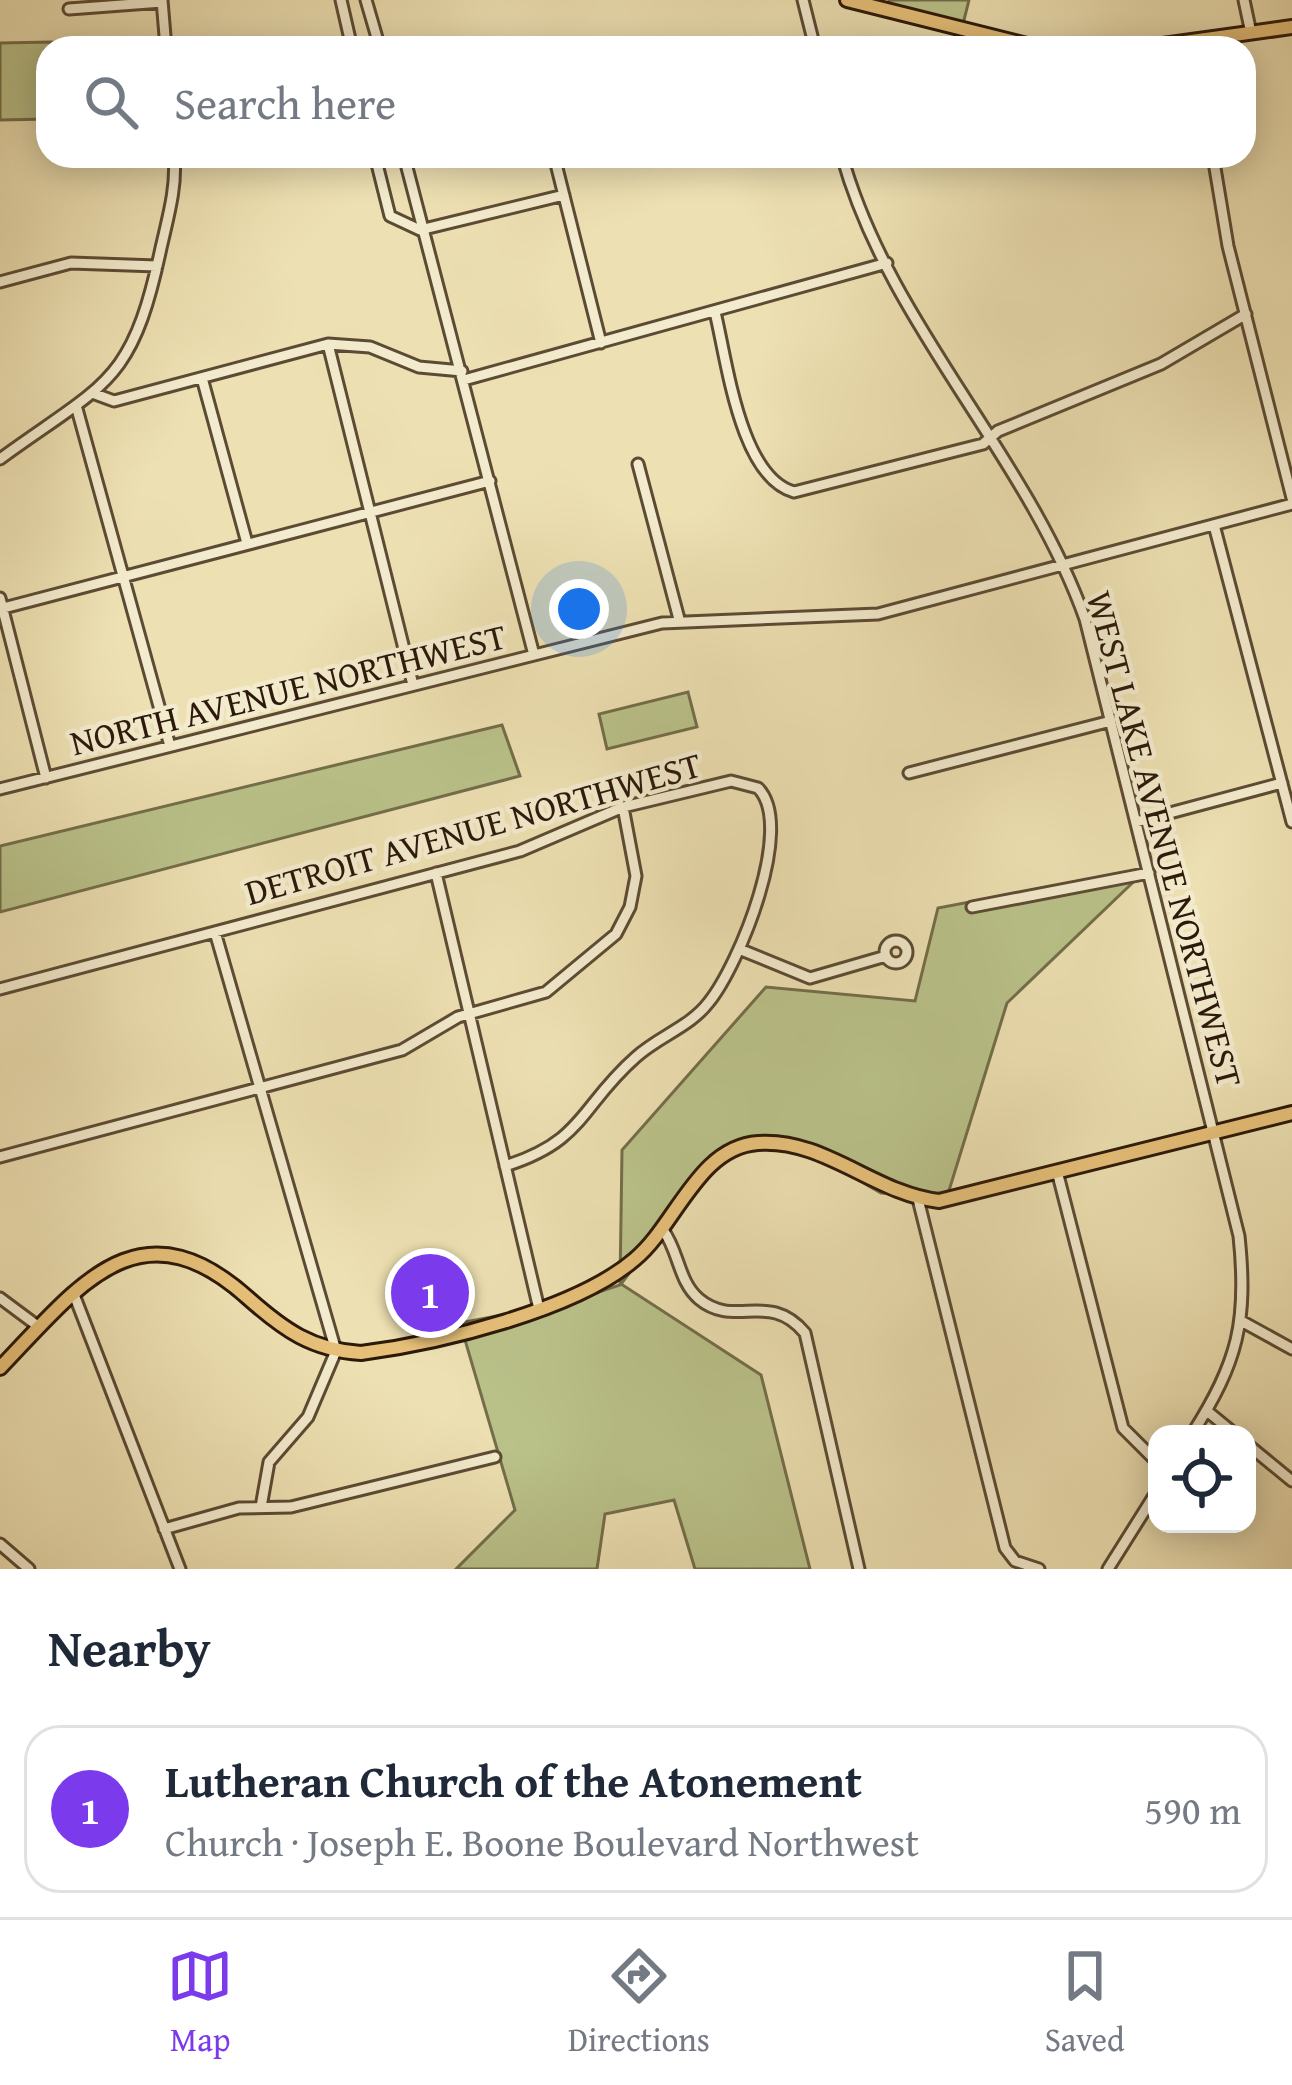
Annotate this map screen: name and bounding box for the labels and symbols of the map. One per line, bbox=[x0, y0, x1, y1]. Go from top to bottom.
your location bbox=[549, 579, 609, 639]
street label: WEST LAKE AVENUE NORTHWEST bbox=[1074, 585, 1257, 1093]
street label: NORTH AVENUE NORTHWEST bbox=[64, 609, 511, 768]
street label: DETROIT AVENUE NORTHWEST bbox=[239, 737, 707, 918]
pin: 1 bbox=[391, 1248, 469, 1338]

